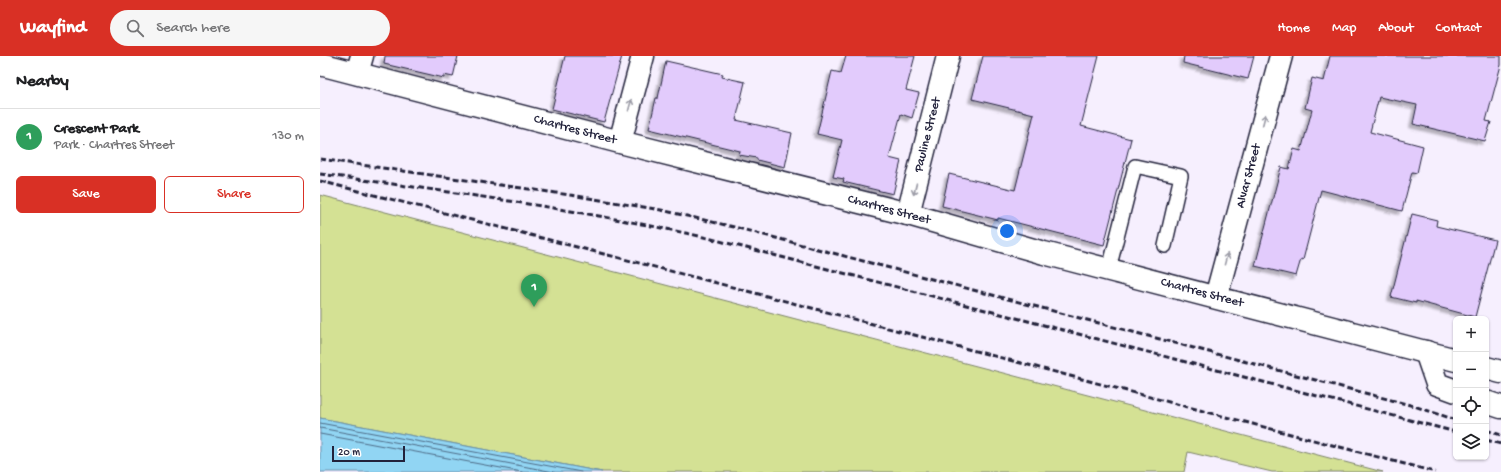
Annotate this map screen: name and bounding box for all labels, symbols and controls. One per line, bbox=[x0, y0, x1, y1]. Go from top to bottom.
search box bbox=[110, 10, 390, 46]
text: Wayfind bbox=[20, 17, 86, 40]
icon: search bbox=[124, 17, 146, 39]
text: Search here bbox=[156, 19, 230, 37]
text: Home bbox=[1278, 20, 1310, 37]
text: Map bbox=[1332, 20, 1356, 37]
text: About bbox=[1378, 20, 1414, 37]
text: Contact bbox=[1436, 20, 1481, 37]
text: Nearby bbox=[16, 72, 69, 92]
street label: Pauline Street bbox=[911, 94, 945, 175]
one-way arrow bbox=[626, 98, 634, 111]
street label: Chartres Street bbox=[532, 112, 620, 149]
one-way arrow bbox=[1261, 114, 1268, 127]
text: Crescent Park bbox=[54, 120, 139, 138]
text: 1 bbox=[26, 129, 32, 144]
text: 130 m bbox=[272, 129, 304, 144]
text: Park · Chartres Street bbox=[54, 138, 174, 153]
street label: Alvar Street bbox=[1233, 141, 1265, 210]
button: Save bbox=[16, 176, 156, 213]
button: Share bbox=[164, 176, 304, 213]
one-way arrow bbox=[911, 182, 918, 195]
street label: Chartres Street bbox=[846, 192, 934, 229]
your location bbox=[997, 221, 1017, 241]
one-way arrow bbox=[1223, 253, 1231, 266]
pin: 1 bbox=[521, 274, 547, 307]
street label: Chartres Street bbox=[1159, 275, 1247, 312]
map controls bbox=[1453, 316, 1489, 460]
button: + bbox=[1453, 316, 1489, 352]
button: − bbox=[1453, 352, 1489, 388]
button: locate bbox=[1453, 388, 1489, 424]
button: layers bbox=[1453, 424, 1489, 460]
scale bar bbox=[332, 444, 405, 463]
text: 20 m bbox=[338, 447, 360, 459]

